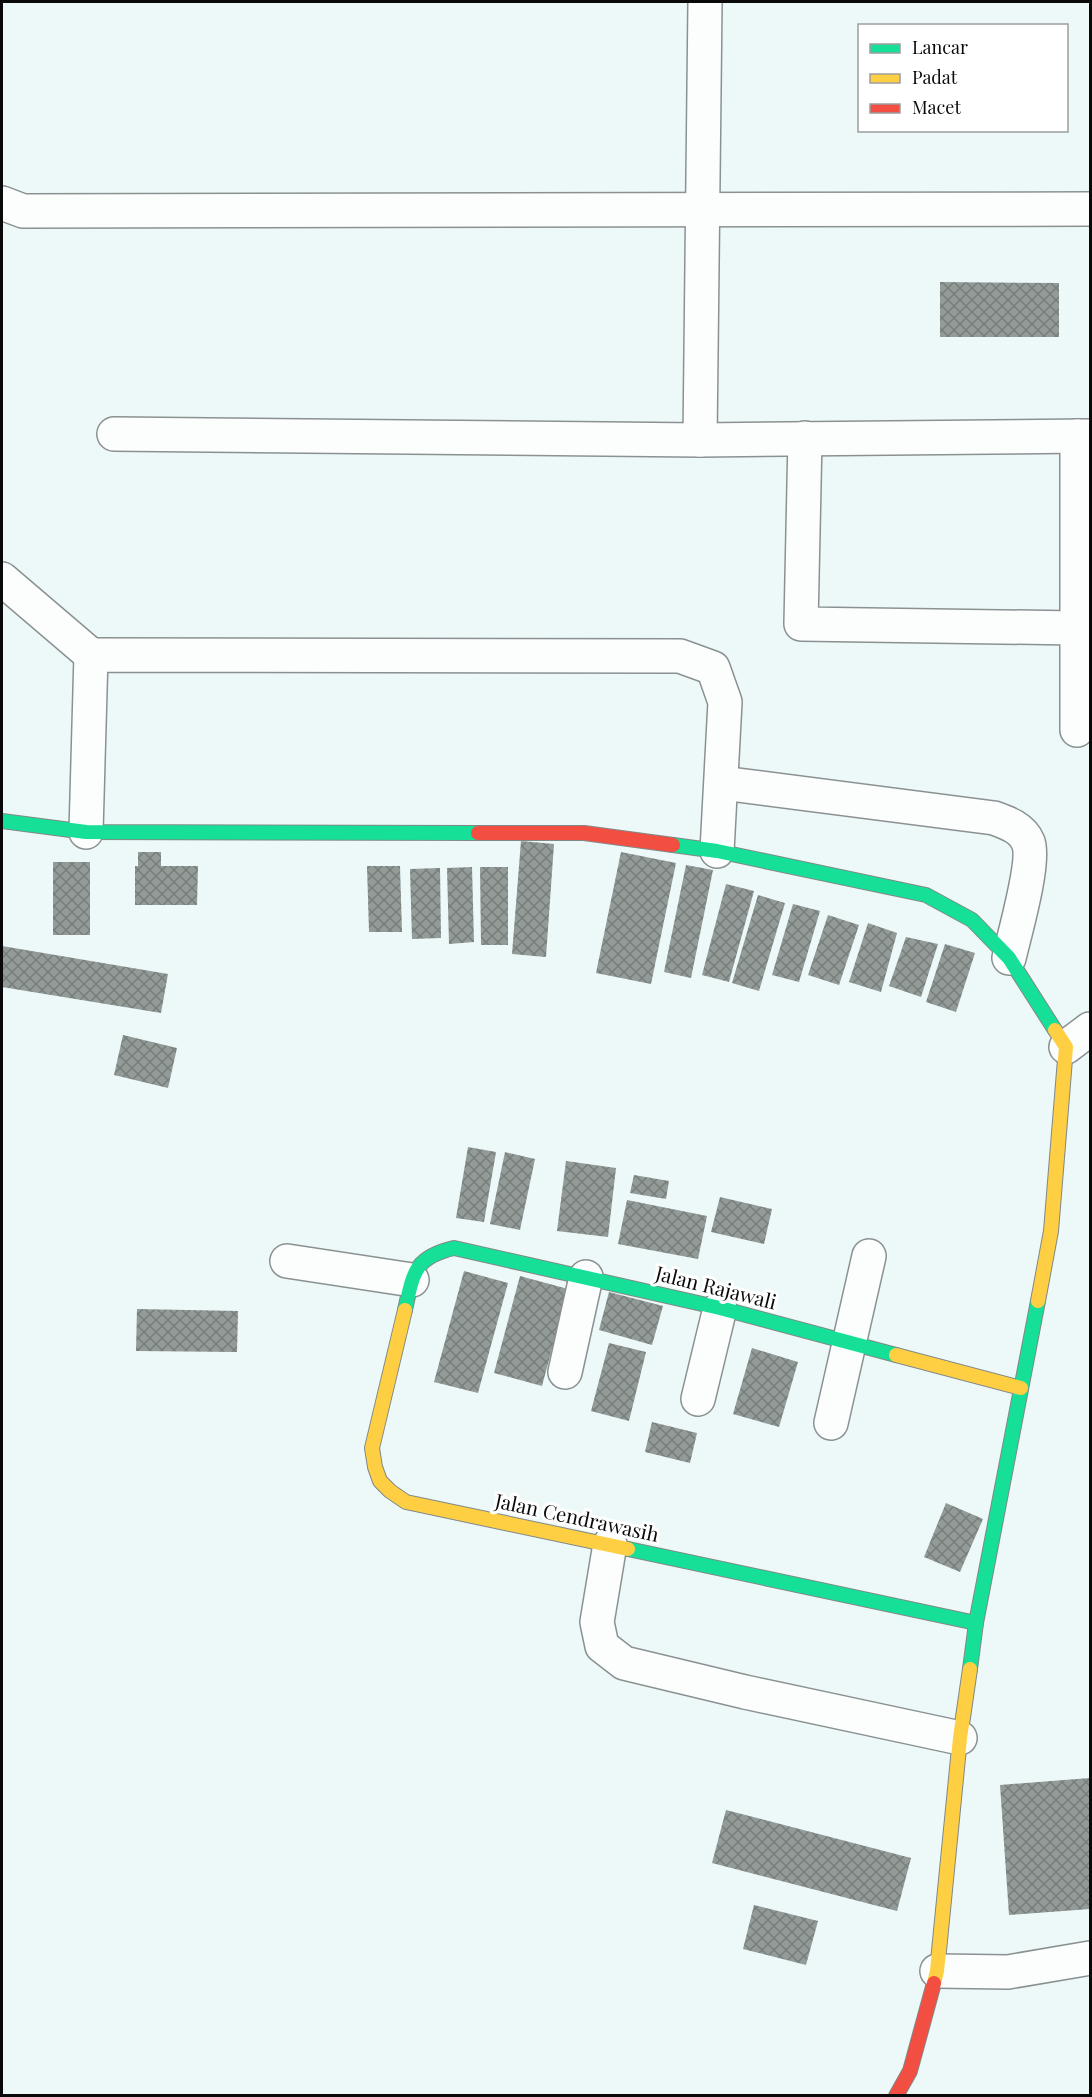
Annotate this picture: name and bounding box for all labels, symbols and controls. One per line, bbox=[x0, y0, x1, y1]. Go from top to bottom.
legend bbox=[858, 24, 1068, 132]
text: Lancar bbox=[912, 35, 968, 59]
text: Padat bbox=[912, 65, 958, 89]
text: Macet bbox=[912, 95, 961, 119]
street label: Jalan Rajawali bbox=[652, 1258, 780, 1315]
street label: Jalan Cendrawasih bbox=[492, 1486, 662, 1547]

